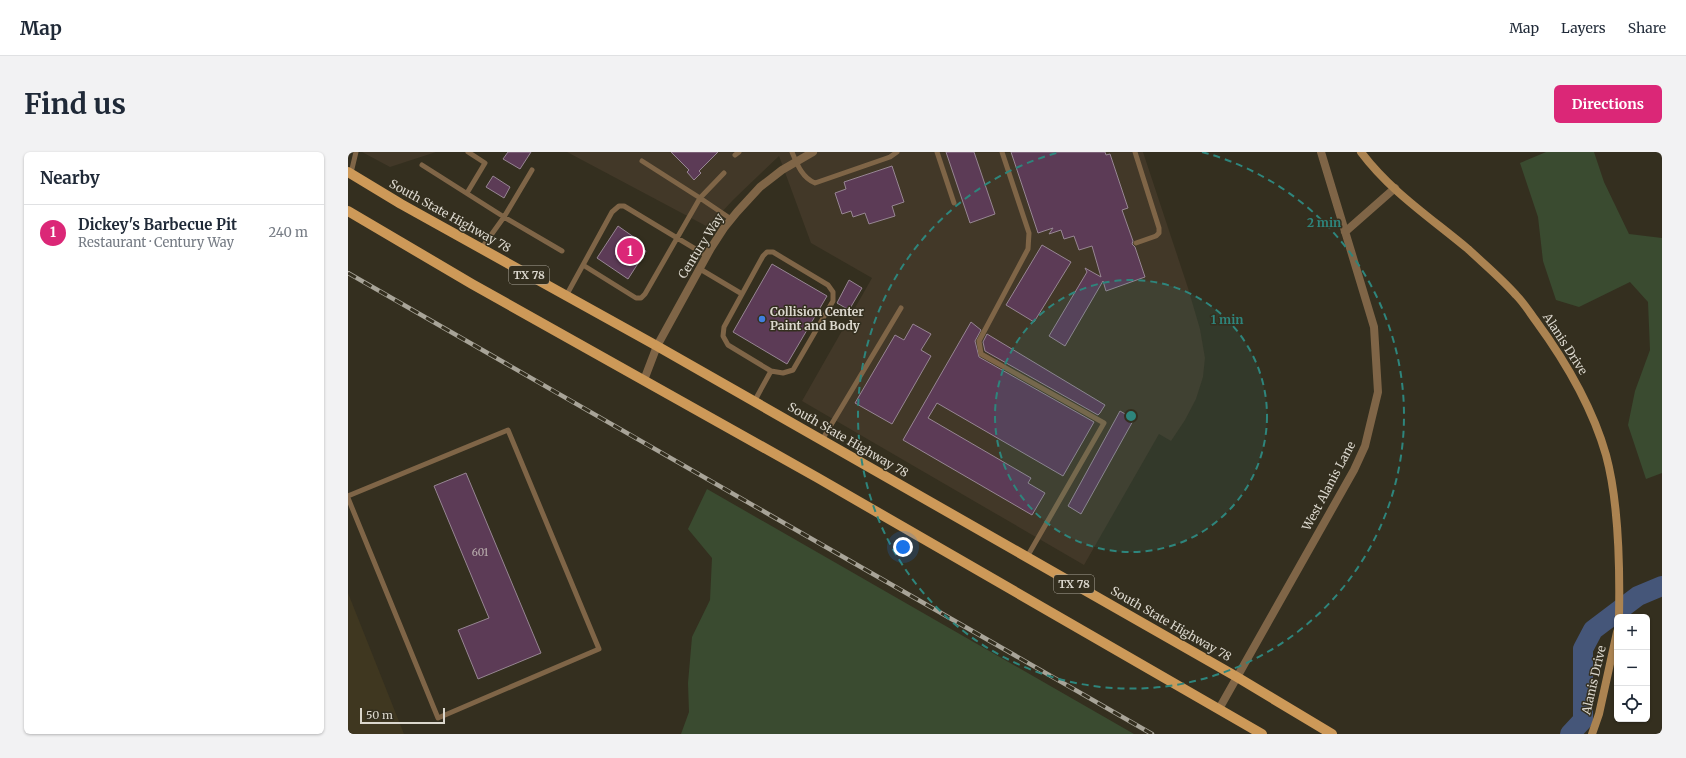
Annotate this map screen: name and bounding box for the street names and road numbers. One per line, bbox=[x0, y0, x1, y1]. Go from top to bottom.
street label: South State Highway 78 bbox=[387, 176, 514, 255]
street label: Century Way bbox=[675, 210, 727, 281]
road number: TX 78 bbox=[509, 266, 549, 284]
street label: Alanis Drive bbox=[1539, 309, 1591, 377]
street label: South State Highway 78 bbox=[785, 399, 911, 480]
street label: West Alanis Lane bbox=[1298, 439, 1358, 534]
road number: TX 78 bbox=[1054, 575, 1094, 593]
street label: South State Highway 78 bbox=[1108, 583, 1234, 664]
street label: Alanis Drive bbox=[1578, 644, 1609, 717]

